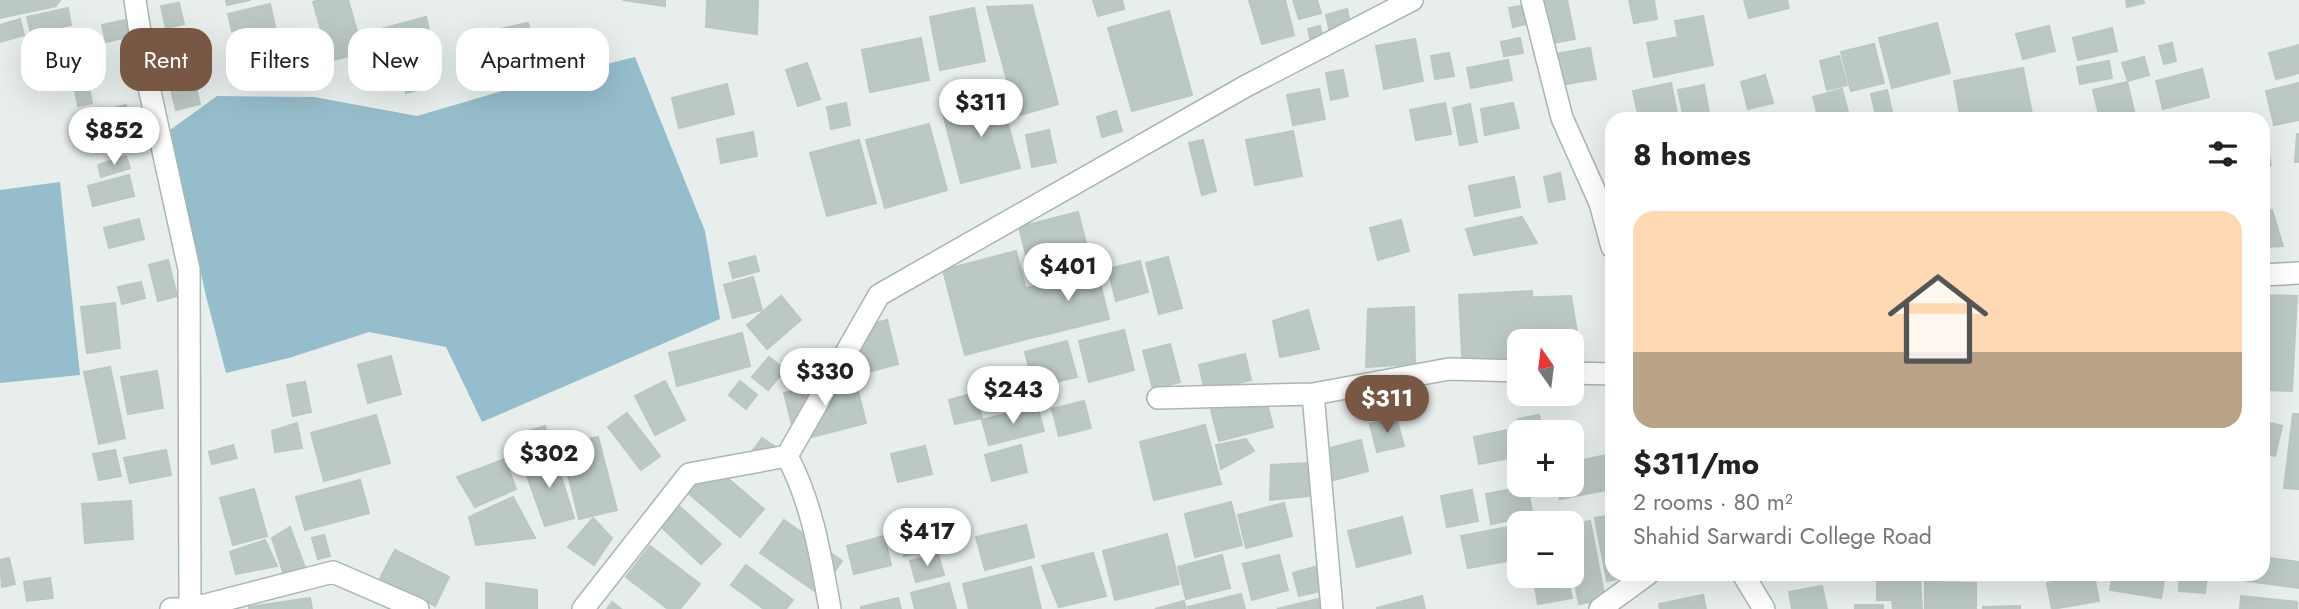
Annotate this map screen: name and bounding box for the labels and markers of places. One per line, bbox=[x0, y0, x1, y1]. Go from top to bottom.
pin: $311 bbox=[940, 80, 1022, 139]
pin: $852 bbox=[73, 108, 155, 167]
pin: $401 bbox=[1027, 244, 1109, 303]
pin: $330 bbox=[784, 348, 866, 408]
pin: $243 bbox=[972, 366, 1054, 426]
pin: $311 bbox=[1346, 376, 1428, 435]
pin: $302 bbox=[508, 430, 590, 490]
pin: $417 bbox=[886, 508, 968, 568]

